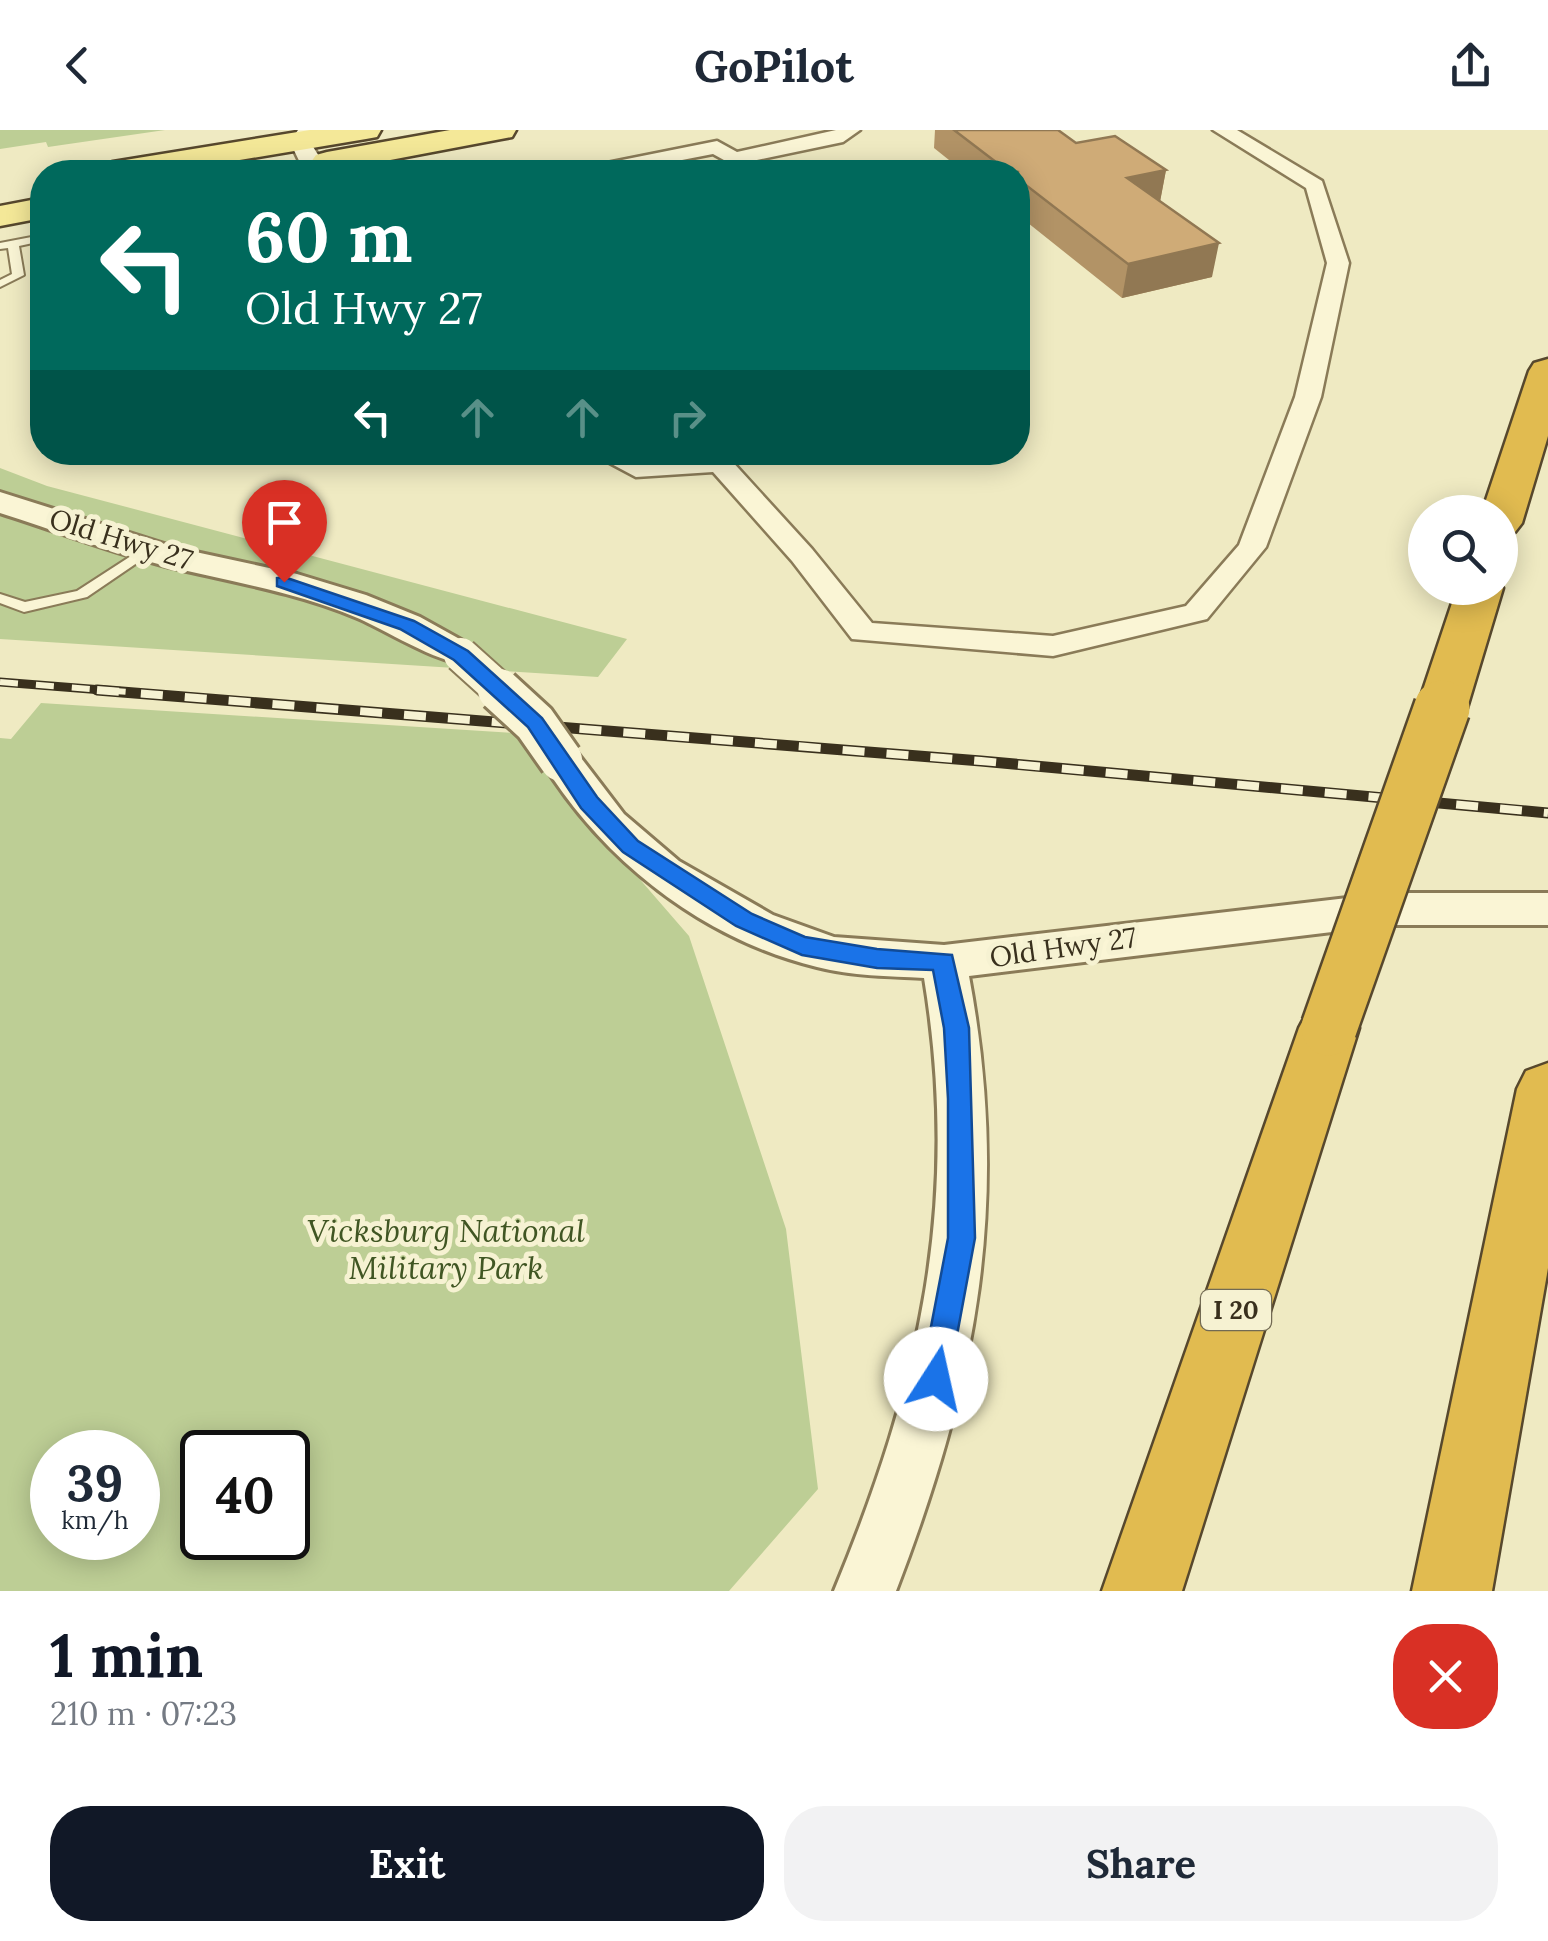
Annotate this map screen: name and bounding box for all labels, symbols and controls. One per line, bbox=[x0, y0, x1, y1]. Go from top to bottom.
text: GoPilot bbox=[694, 37, 854, 94]
icon: back bbox=[50, 38, 105, 93]
icon: share bbox=[1443, 38, 1498, 93]
text: 60 m bbox=[245, 192, 413, 281]
icon: left bbox=[80, 200, 210, 330]
text: Old Hwy 27 bbox=[245, 279, 483, 336]
icon: left bbox=[345, 390, 400, 445]
icon: ahead bbox=[450, 390, 505, 445]
icon: ahead bbox=[555, 390, 610, 445]
icon: right bbox=[660, 390, 715, 445]
pin bbox=[242, 480, 327, 583]
icon: arrive bbox=[257, 495, 312, 550]
map controls bbox=[1408, 495, 1518, 605]
button: search bbox=[1408, 495, 1518, 605]
street label: Old Hwy 27 bbox=[45, 500, 197, 578]
street label: Old Hwy 27 bbox=[987, 919, 1139, 975]
park label: Vicksburg National Military Park bbox=[307, 1210, 585, 1288]
road number: I 20 bbox=[1201, 1290, 1271, 1330]
position arrow bbox=[884, 1327, 988, 1431]
speed limit sign: 40 bbox=[180, 1430, 310, 1560]
text: 39 bbox=[67, 1451, 123, 1515]
text: km/h bbox=[61, 1504, 129, 1536]
text: 1 min bbox=[50, 1617, 203, 1693]
button: close bbox=[1393, 1624, 1498, 1729]
text: 210 m · 07:23 bbox=[50, 1693, 237, 1734]
button: Exit bbox=[50, 1806, 764, 1921]
button: Share bbox=[784, 1806, 1498, 1921]

